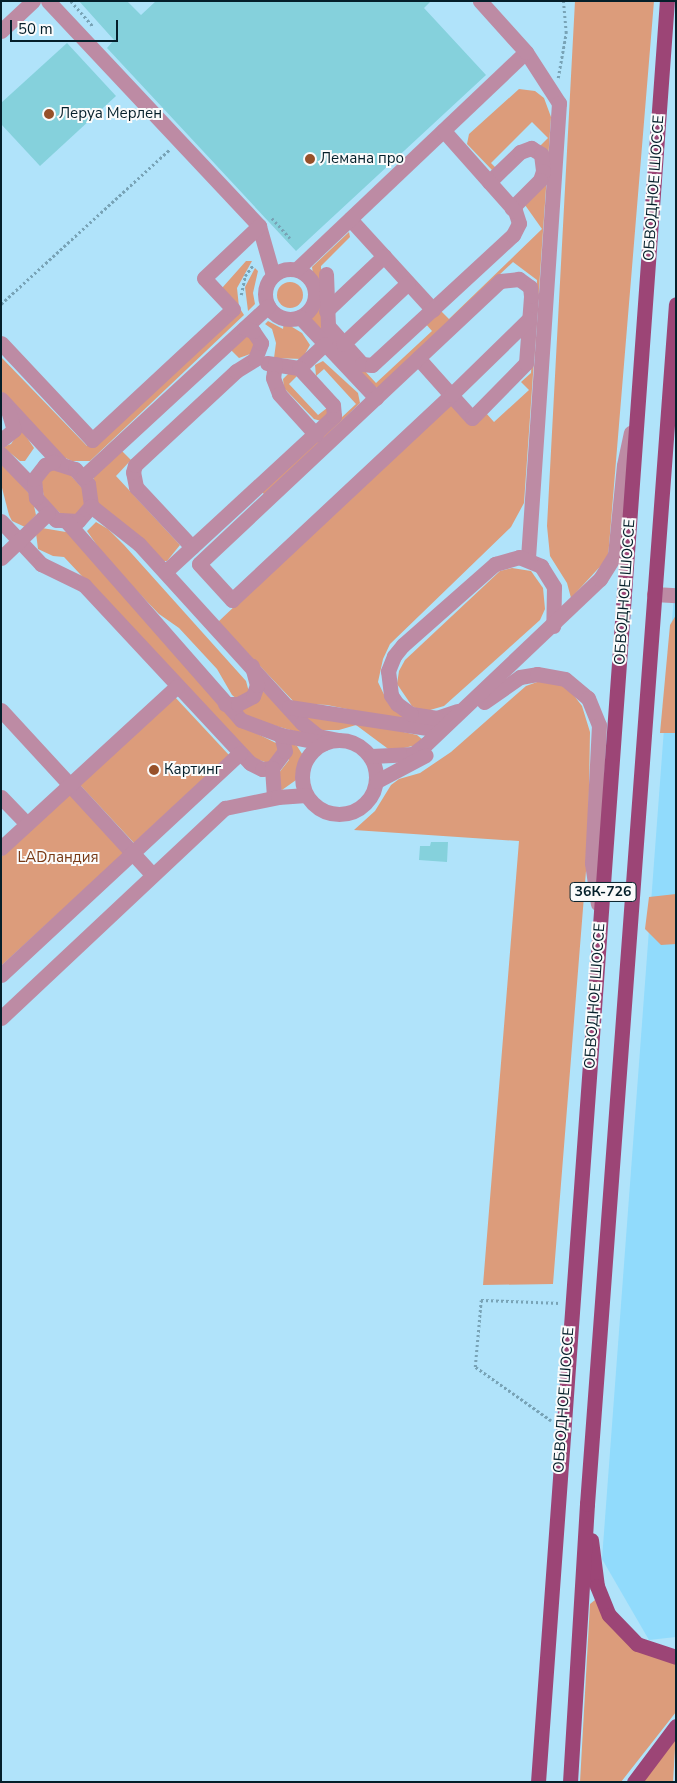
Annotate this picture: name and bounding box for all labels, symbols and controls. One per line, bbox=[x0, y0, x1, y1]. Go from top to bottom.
scale bar bbox=[12, 10, 120, 42]
text: 50 m bbox=[18, 19, 53, 39]
place label: Леруа Мерлен bbox=[59, 105, 162, 123]
marker: Леруа Мерлен bbox=[43, 108, 55, 120]
street label: ОБВОДНОЕ ШОССЕ bbox=[640, 115, 668, 261]
place label: Лемана про bbox=[320, 150, 404, 168]
marker: Лемана про bbox=[304, 153, 316, 165]
street label: ОБВОДНОЕ ШОССЕ bbox=[611, 519, 639, 665]
place label: Картинг bbox=[164, 761, 221, 779]
marker: Картинг bbox=[148, 764, 160, 776]
park label: LADландия bbox=[17, 849, 99, 867]
road number: 36К-726 bbox=[569, 880, 637, 904]
street label: ОБВОДНОЕ ШОССЕ bbox=[581, 923, 609, 1069]
street label: ОБВОДНОЕ ШОССЕ bbox=[550, 1327, 578, 1473]

